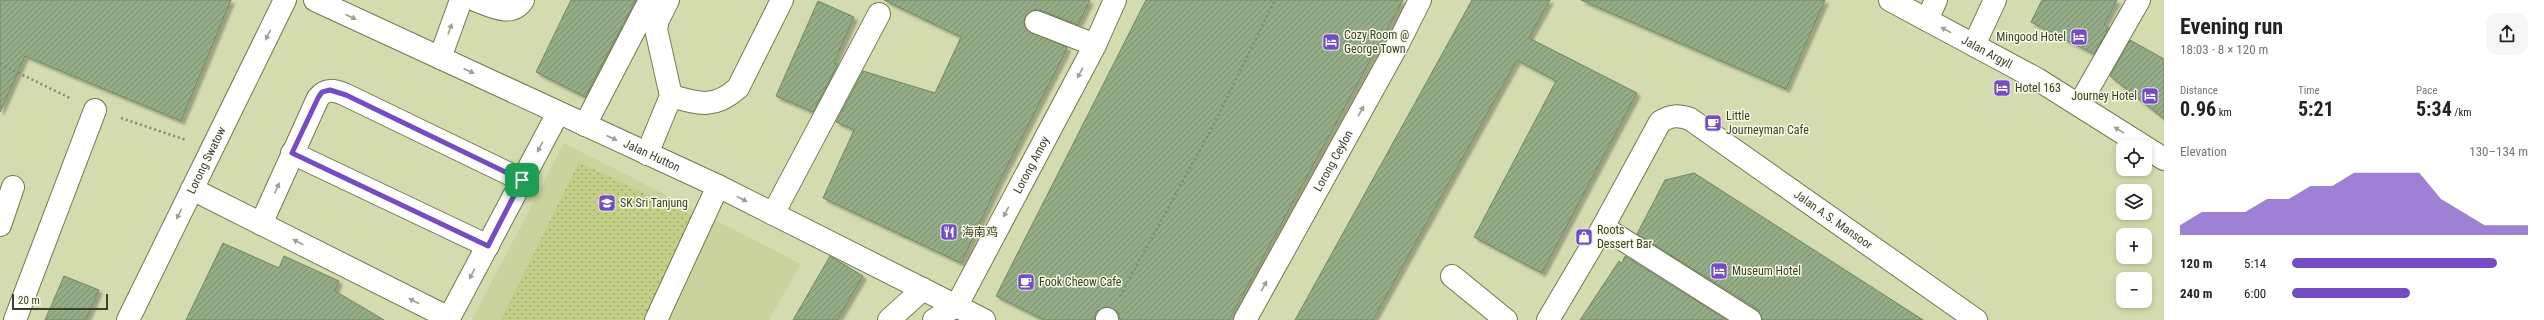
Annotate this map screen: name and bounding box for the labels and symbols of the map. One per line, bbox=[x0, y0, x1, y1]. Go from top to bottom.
one-way arrow bbox=[345, 14, 356, 20]
one-way arrow bbox=[448, 23, 454, 35]
one-way arrow bbox=[1940, 27, 1952, 33]
hotel icon: Mingood Hotel bbox=[2069, 27, 2089, 47]
place label: Cozy Room @ George Town bbox=[1344, 28, 1409, 56]
one-way arrow bbox=[265, 29, 271, 41]
place label: Mingood Hotel bbox=[1996, 30, 2066, 44]
hotel icon: Cozy Room @ George Town bbox=[1321, 32, 1341, 52]
street label: Jalan Argyll bbox=[1959, 33, 2015, 71]
one-way arrow bbox=[1076, 67, 1083, 79]
one-way arrow bbox=[463, 68, 474, 74]
hotel icon: Hotel 163 bbox=[1992, 78, 2012, 98]
place label: Hotel 163 bbox=[2015, 81, 2061, 95]
hotel icon: Journey Hotel bbox=[2140, 86, 2160, 106]
place label: Journey Hotel bbox=[2071, 89, 2137, 103]
one-way arrow bbox=[1357, 105, 1364, 117]
place label: Little Journeyman Cafe bbox=[1726, 109, 1809, 137]
cafe icon: Little Journeyman Cafe bbox=[1703, 113, 1723, 133]
street label: Lorong Swatow bbox=[184, 124, 229, 196]
one-way arrow bbox=[2113, 127, 2125, 134]
street label: Lorong Ceylon bbox=[1311, 128, 1356, 194]
street label: Lorong Amoy bbox=[1010, 134, 1052, 196]
one-way arrow bbox=[606, 135, 618, 141]
street label: Jalan Hutton bbox=[621, 136, 683, 175]
one-way arrow bbox=[536, 141, 543, 153]
pin bbox=[505, 163, 539, 197]
one-way arrow bbox=[274, 183, 280, 194]
street label: Jalan A.S. Mansoor bbox=[1791, 187, 1875, 252]
school or university icon: SK Sri Tanjung bbox=[597, 193, 617, 213]
one-way arrow bbox=[737, 195, 748, 202]
place label: SK Sri Tanjung bbox=[620, 196, 688, 210]
one-way arrow bbox=[1002, 206, 1009, 218]
one-way arrow bbox=[176, 209, 182, 220]
restaurant icon: 海南鸡 bbox=[939, 222, 959, 242]
place label: Roots Dessert Bar bbox=[1597, 223, 1653, 251]
place label: 海南鸡 bbox=[962, 225, 998, 239]
shop icon: Roots Dessert Bar bbox=[1574, 227, 1594, 247]
one-way arrow bbox=[292, 239, 303, 245]
hotel icon: Museum Hotel bbox=[1709, 261, 1729, 281]
place label: Museum Hotel bbox=[1732, 264, 1801, 278]
one-way arrow bbox=[469, 269, 475, 280]
cafe icon: Fook Cheow Cafe bbox=[1016, 272, 1036, 292]
place label: Fook Cheow Cafe bbox=[1039, 275, 1122, 289]
one-way arrow bbox=[1260, 280, 1267, 292]
scale bar bbox=[12, 292, 108, 311]
one-way arrow bbox=[408, 297, 420, 304]

